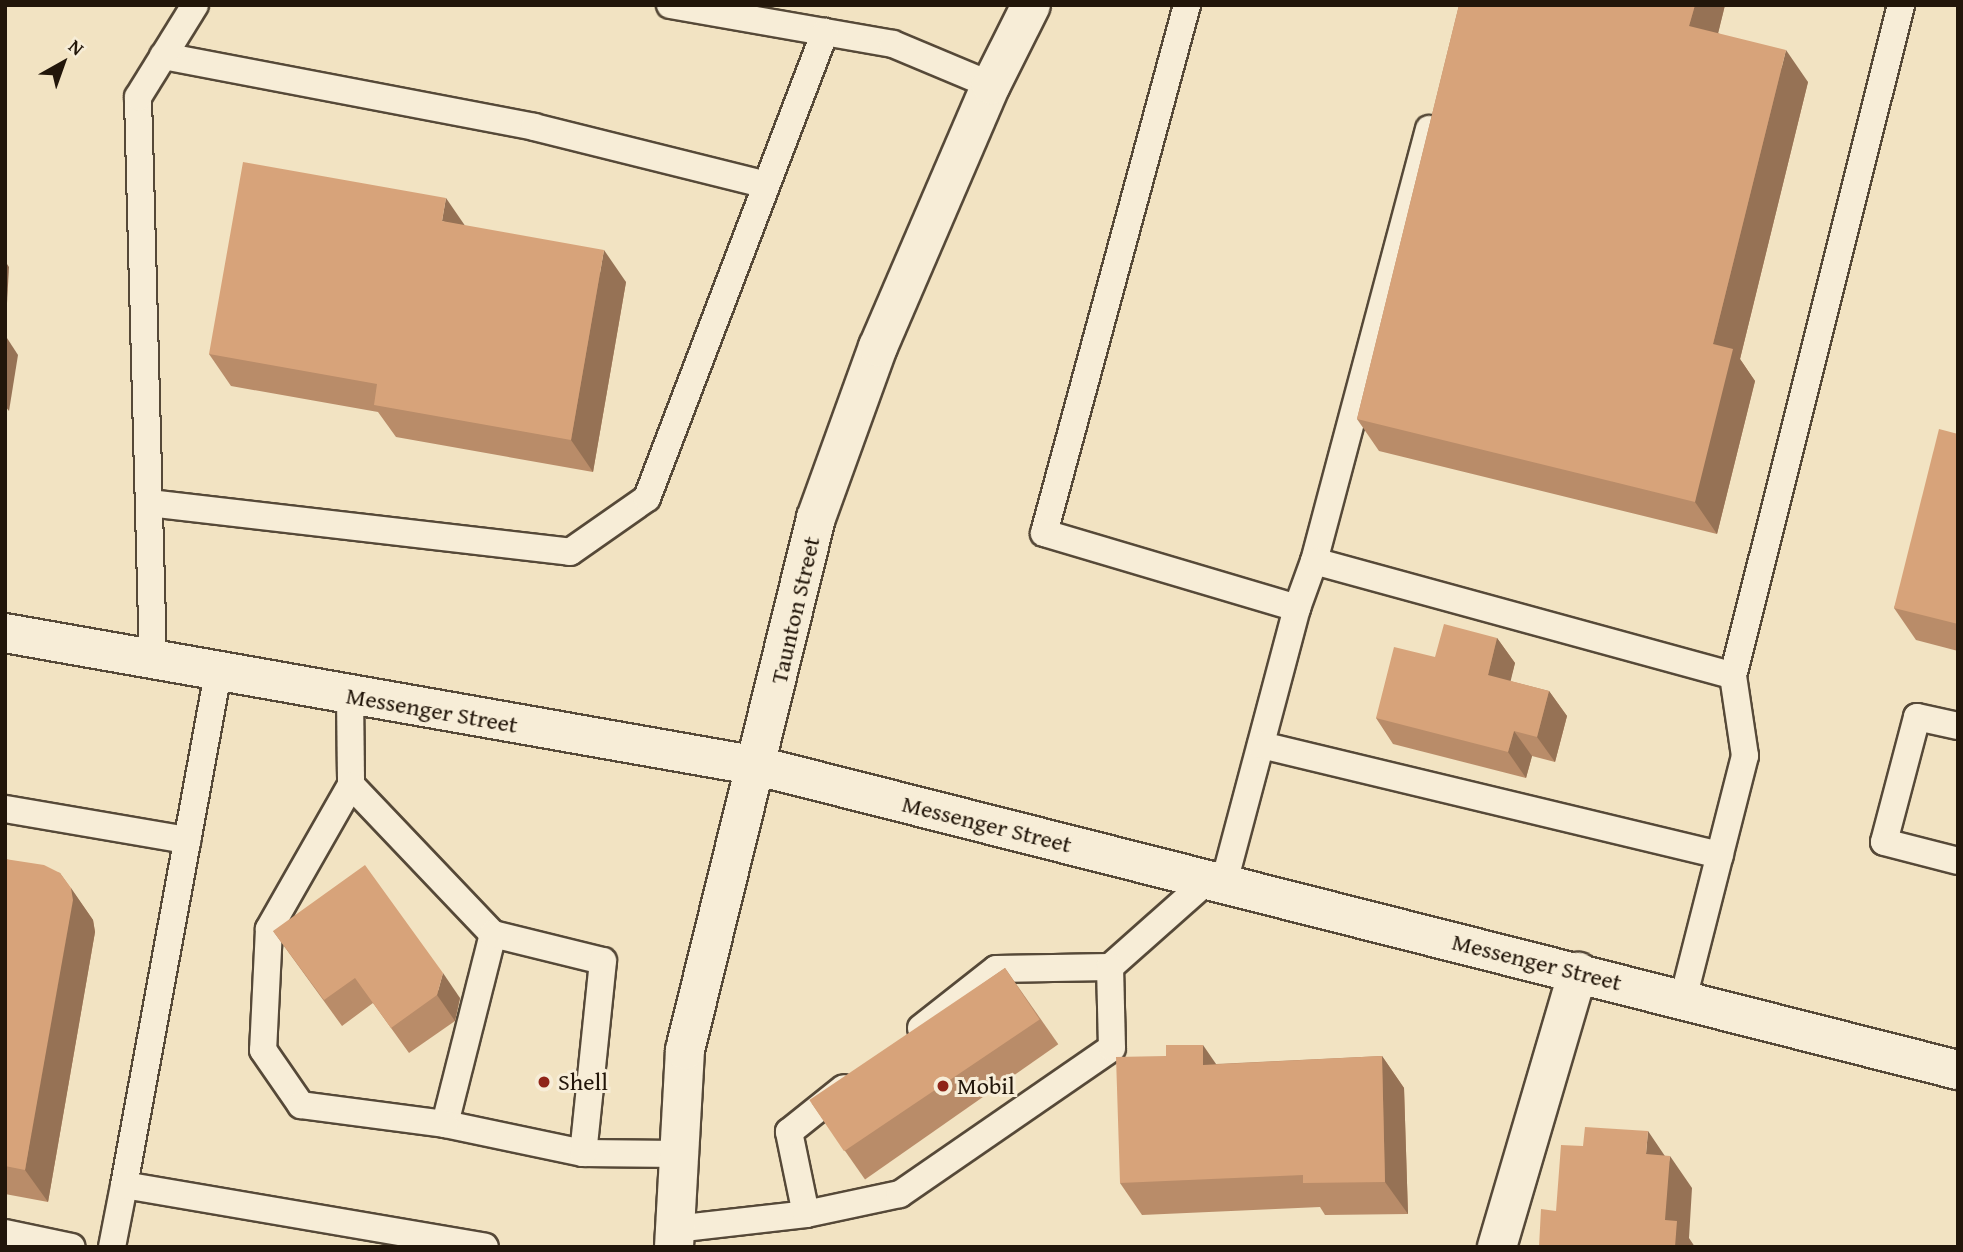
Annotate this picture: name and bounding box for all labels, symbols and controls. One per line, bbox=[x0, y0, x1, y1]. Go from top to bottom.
north arrow bbox=[28, 28, 98, 98]
text: N bbox=[63, 32, 90, 62]
street label: Taunton Street bbox=[764, 533, 826, 687]
street label: Messenger Street bbox=[344, 681, 520, 739]
street label: Messenger Street bbox=[899, 789, 1075, 859]
street label: Messenger Street bbox=[1449, 927, 1625, 997]
place label: Shell bbox=[558, 1068, 608, 1096]
place label: Mobil bbox=[957, 1072, 1015, 1100]
marker: Shell bbox=[536, 1074, 552, 1090]
marker: Mobil bbox=[935, 1078, 951, 1094]

